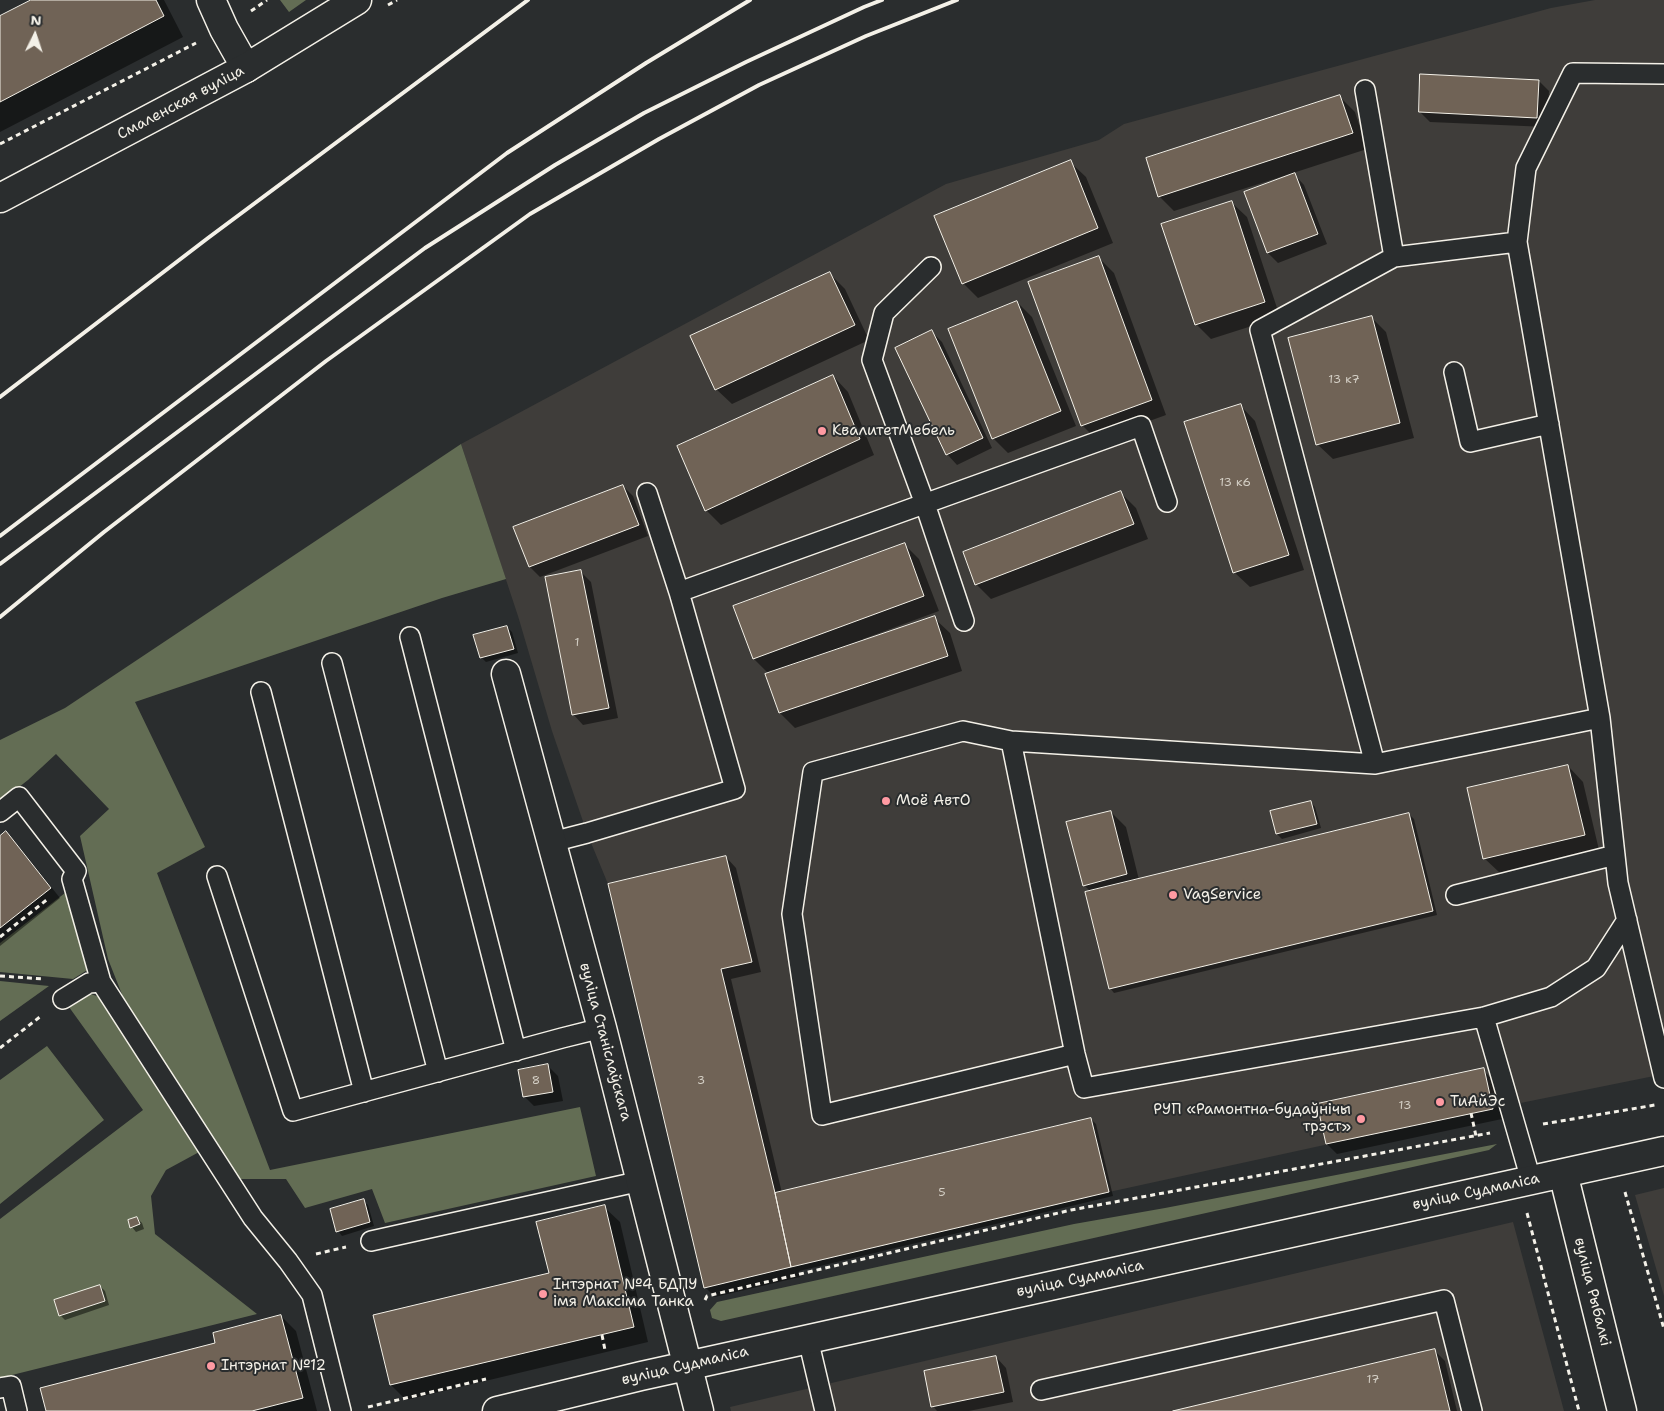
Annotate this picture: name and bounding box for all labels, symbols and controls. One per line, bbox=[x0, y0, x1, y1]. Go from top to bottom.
north arrow bbox=[10, 10, 60, 60]
text: N bbox=[30, 11, 42, 29]
street label: Смаленская вуліца bbox=[115, 62, 247, 144]
house number: 13 к7 bbox=[1328, 373, 1360, 387]
place label: КвалитетМебель bbox=[832, 422, 955, 440]
marker: КвалитетМебель bbox=[816, 425, 828, 437]
house number: 13 к6 bbox=[1219, 476, 1251, 490]
house number: 1 bbox=[574, 636, 580, 650]
place label: Моё АвтО bbox=[896, 792, 971, 810]
marker: Моё АвтО bbox=[880, 795, 892, 807]
place label: VagService bbox=[1183, 886, 1261, 904]
marker: VagService bbox=[1167, 889, 1179, 901]
street label: вуліца Станіслаўскага bbox=[575, 961, 635, 1123]
house number: 8 bbox=[532, 1074, 540, 1088]
house number: 3 bbox=[697, 1074, 705, 1088]
place label: ТиАйЭс bbox=[1450, 1093, 1505, 1111]
marker: ТиАйЭс bbox=[1434, 1096, 1446, 1108]
house number: 13 bbox=[1399, 1099, 1411, 1113]
place label: РУП «Рамонтна-будаўнічы трэст» bbox=[1153, 1101, 1351, 1136]
marker: РУП «Рамонтна-будаўнічы трэст» bbox=[1355, 1113, 1367, 1125]
street label: вуліца Судмаліса bbox=[1411, 1170, 1541, 1214]
house number: 5 bbox=[938, 1186, 946, 1200]
street label: вуліца Рыбалкі bbox=[1570, 1236, 1614, 1348]
street label: вуліца Судмаліса bbox=[1015, 1257, 1145, 1301]
place label: Інтэрнат №4 БДПУ імя Максіма Танка bbox=[553, 1276, 698, 1311]
marker: Інтэрнат №4 БДПУ імя Максіма Танка bbox=[537, 1288, 549, 1300]
street label: вуліца Судмаліса bbox=[620, 1343, 750, 1389]
place label: Інтэрнат №12 bbox=[221, 1357, 326, 1375]
marker: Інтэрнат №12 bbox=[205, 1360, 217, 1372]
house number: 17 bbox=[1367, 1373, 1379, 1387]

